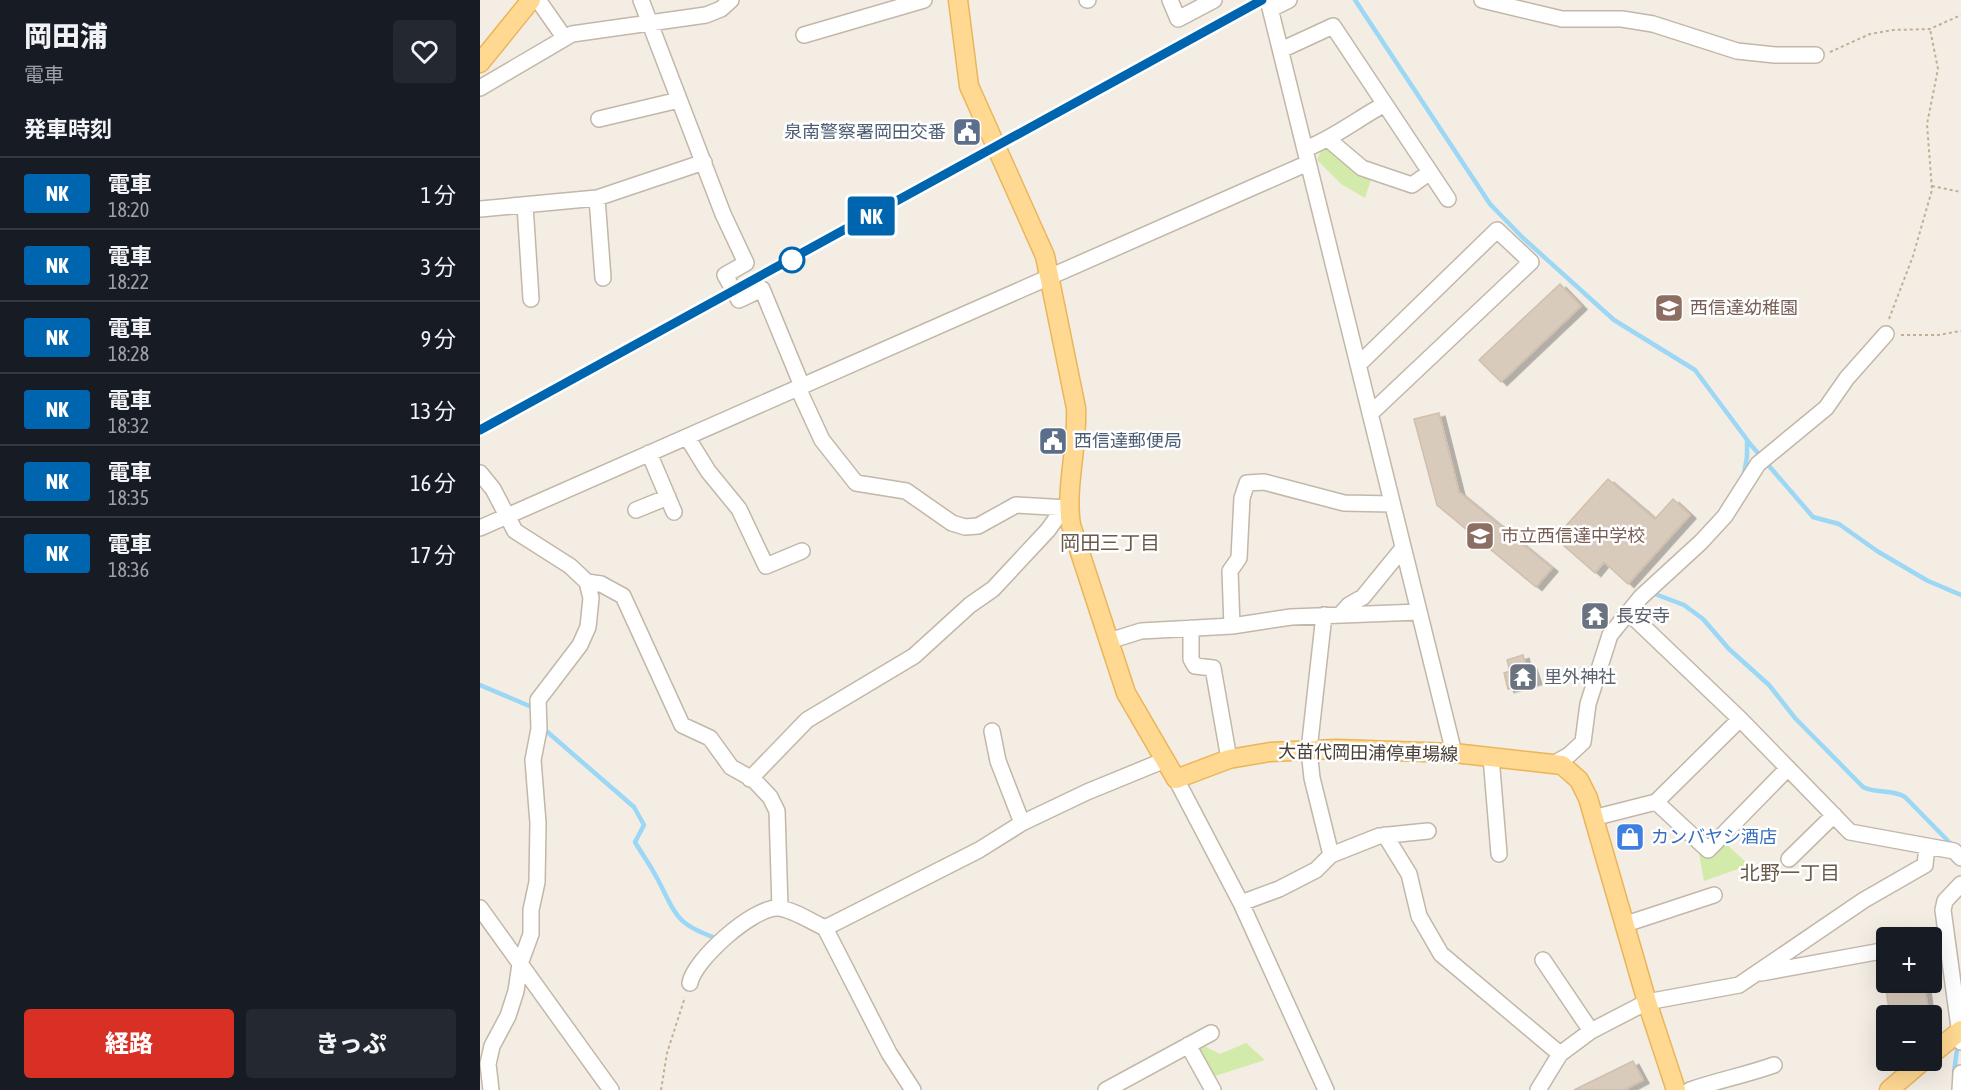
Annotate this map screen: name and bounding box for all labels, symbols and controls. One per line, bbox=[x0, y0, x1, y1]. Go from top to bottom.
text: 岡田浦 bbox=[24, 20, 108, 52]
button: heart bbox=[393, 20, 456, 83]
text: 電車 bbox=[24, 63, 64, 86]
text: 発車時刻 bbox=[24, 116, 112, 142]
public building icon: 泉南警察署岡田交番 bbox=[951, 116, 983, 148]
place label: 泉南警察署岡田交番 bbox=[784, 121, 946, 142]
text: 電車 bbox=[108, 171, 152, 197]
text: NK bbox=[46, 181, 68, 205]
text: 1 分 bbox=[421, 182, 456, 208]
line badge: NK bbox=[844, 196, 898, 236]
text: 18:20 bbox=[108, 198, 149, 221]
text: NK bbox=[860, 204, 882, 228]
text: 電車 bbox=[108, 243, 152, 269]
unlabelled marker bbox=[779, 247, 805, 273]
text: NK bbox=[46, 253, 68, 277]
text: 3 分 bbox=[421, 254, 456, 280]
text: 18:22 bbox=[108, 270, 149, 293]
school or university icon: 西信達幼稚園 bbox=[1653, 292, 1685, 324]
place label: 西信達幼稚園 bbox=[1690, 297, 1798, 318]
text: 電車 bbox=[108, 315, 152, 341]
text: NK bbox=[46, 325, 68, 349]
text: 9 分 bbox=[421, 326, 456, 352]
text: 18:28 bbox=[108, 342, 149, 365]
text: 電車 bbox=[108, 387, 152, 413]
text: NK bbox=[46, 397, 68, 421]
text: 13 分 bbox=[410, 398, 456, 424]
text: 18:32 bbox=[108, 414, 149, 437]
public building icon: 西信達郵便局 bbox=[1037, 425, 1069, 457]
place label: 西信達郵便局 bbox=[1074, 430, 1182, 451]
text: 電車 bbox=[108, 459, 152, 485]
text: NK bbox=[46, 469, 68, 493]
text: 16 分 bbox=[410, 470, 456, 496]
text: 18:35 bbox=[108, 486, 149, 509]
school or university icon: 市立西信達中学校 bbox=[1464, 520, 1496, 552]
place label: 市立西信達中学校 bbox=[1501, 525, 1645, 546]
text: 電車 bbox=[108, 531, 152, 557]
district label: 岡田三丁目 bbox=[1060, 531, 1160, 554]
text: NK bbox=[46, 541, 68, 565]
text: 17 分 bbox=[410, 542, 456, 568]
text: 18:36 bbox=[108, 558, 149, 581]
temple icon: 長安寺 bbox=[1579, 600, 1611, 632]
place label: 長安寺 bbox=[1616, 605, 1670, 626]
temple icon: 里外神社 bbox=[1507, 661, 1539, 693]
place label: 里外神社 bbox=[1544, 666, 1616, 687]
street label: 大苗代岡田浦停車場線 bbox=[1278, 740, 1458, 765]
shop icon: カンバヤシ酒店 bbox=[1614, 821, 1646, 853]
place label: カンバヤシ酒店 bbox=[1651, 826, 1777, 847]
district label: 北野一丁目 bbox=[1740, 861, 1840, 884]
map controls bbox=[1876, 927, 1942, 1071]
button: + bbox=[1876, 927, 1942, 993]
button: − bbox=[1876, 1005, 1942, 1071]
button: 経路 bbox=[24, 1009, 234, 1078]
button: きっぷ bbox=[246, 1009, 456, 1078]

